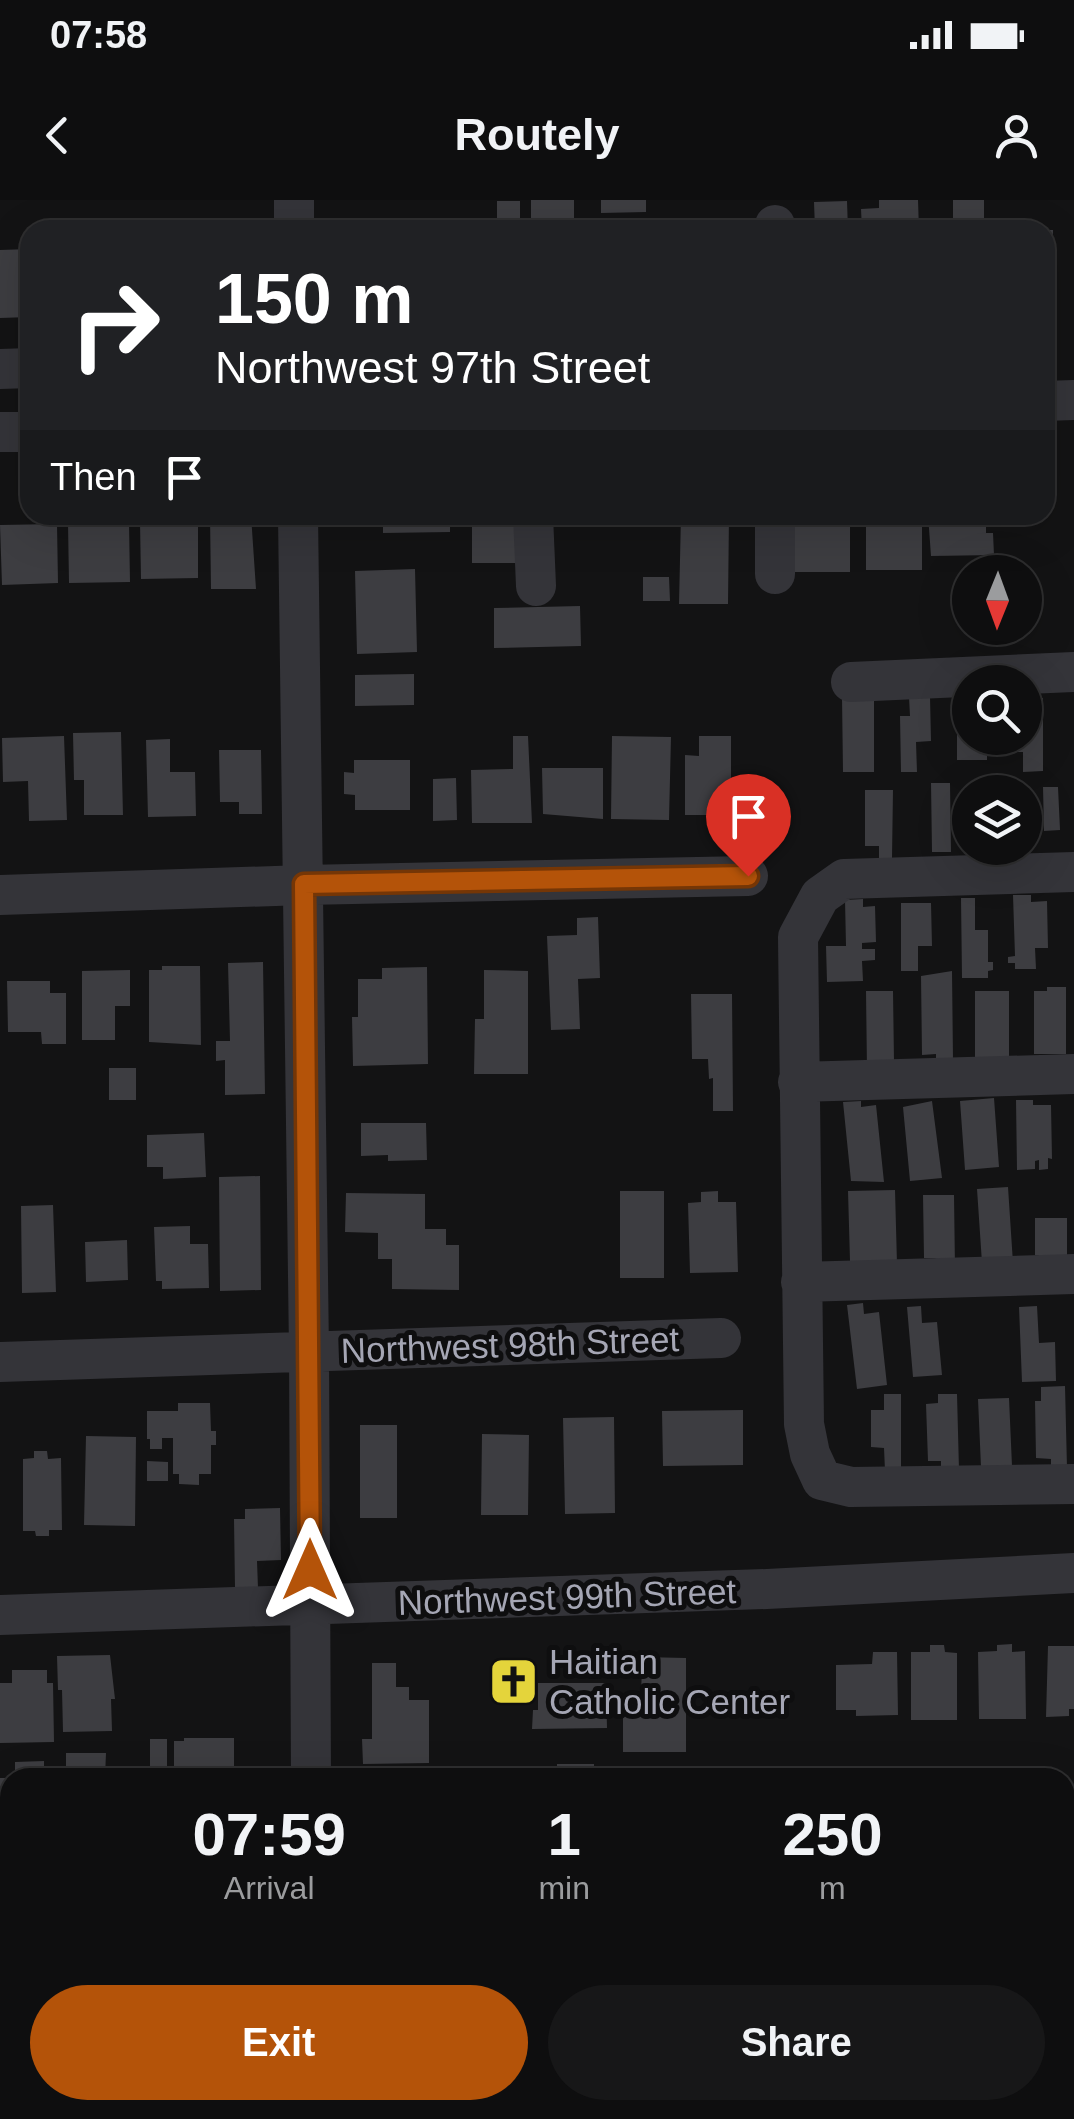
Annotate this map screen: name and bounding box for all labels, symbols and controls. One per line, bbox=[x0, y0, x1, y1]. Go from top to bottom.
text: 07:58 bbox=[50, 14, 147, 56]
icon: back bbox=[30, 108, 85, 163]
icon: person bbox=[989, 108, 1044, 163]
text: Routely bbox=[454, 109, 620, 160]
icon: right bbox=[50, 260, 180, 390]
text: 150 m bbox=[215, 260, 413, 338]
text: Northwest 97th Street bbox=[215, 342, 650, 393]
icon: arrive bbox=[157, 450, 212, 505]
text: Then bbox=[50, 456, 137, 498]
north arrow bbox=[952, 555, 1042, 645]
map controls bbox=[952, 555, 1042, 865]
button: search bbox=[952, 665, 1042, 755]
pin bbox=[706, 774, 791, 877]
button: layers bbox=[952, 775, 1042, 865]
icon: arrive bbox=[721, 789, 776, 844]
street label: Northwest 98th Street bbox=[340, 1319, 680, 1370]
position arrow bbox=[258, 1518, 362, 1622]
street label: Northwest 99th Street bbox=[397, 1571, 737, 1622]
place label: Haitian Catholic Center bbox=[549, 1642, 791, 1721]
church icon: Haitian Catholic Center bbox=[488, 1656, 540, 1708]
text: 07:59 bbox=[192, 1801, 346, 1868]
text: 1 bbox=[547, 1801, 581, 1868]
text: 250 bbox=[782, 1801, 883, 1868]
text: Arrival bbox=[224, 1870, 315, 1906]
text: min bbox=[538, 1870, 590, 1906]
text: m bbox=[819, 1870, 846, 1906]
button: Exit bbox=[30, 1985, 528, 2100]
button: Share bbox=[548, 1985, 1045, 2100]

